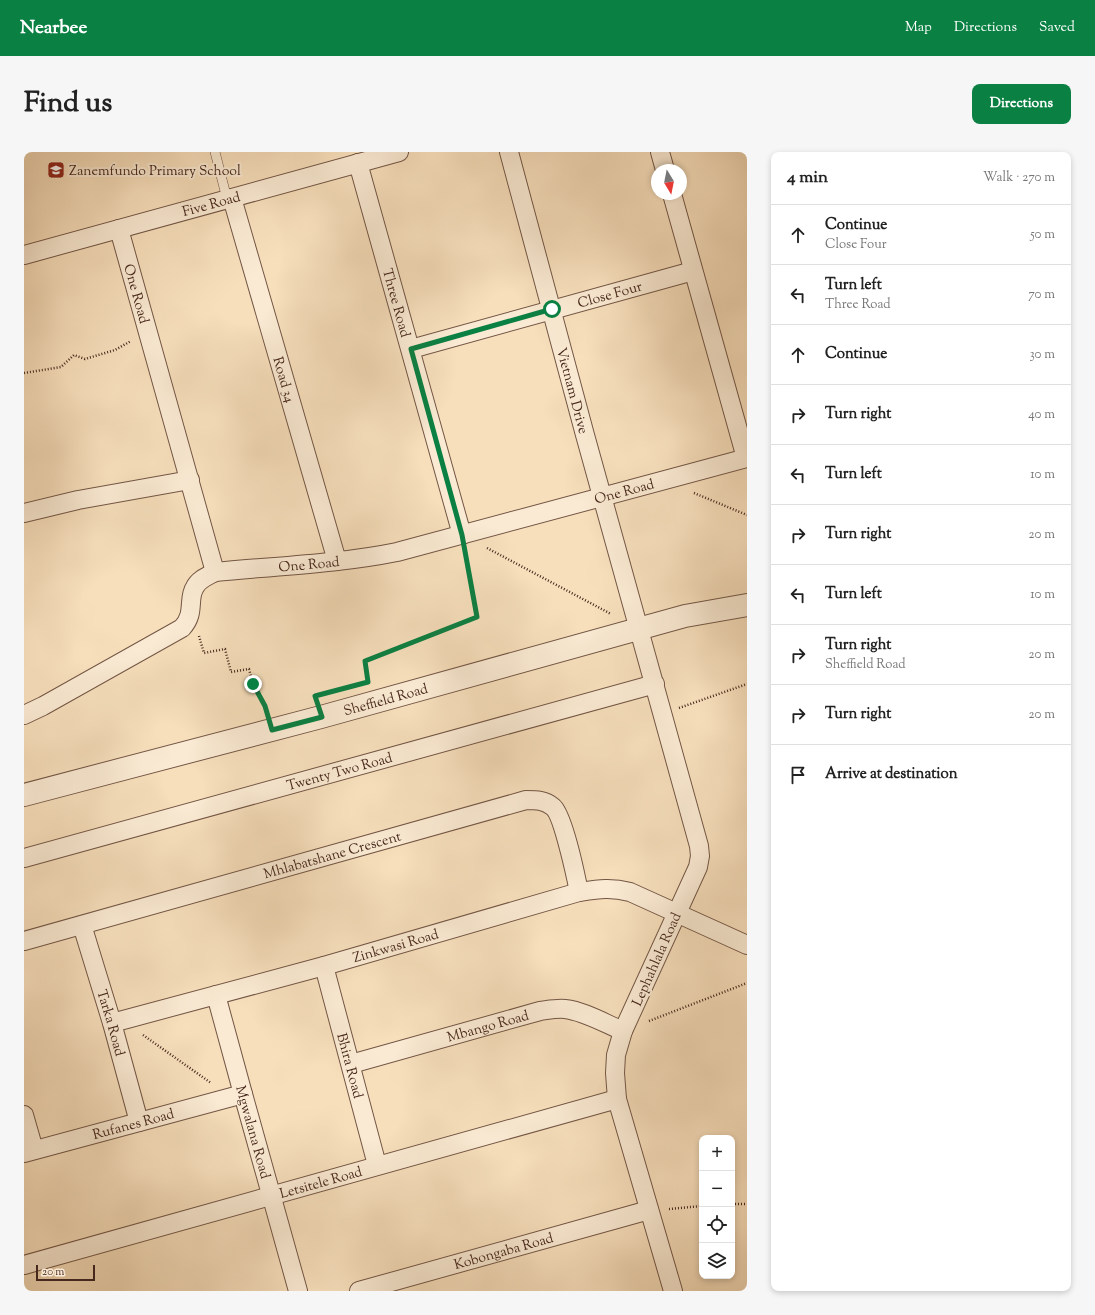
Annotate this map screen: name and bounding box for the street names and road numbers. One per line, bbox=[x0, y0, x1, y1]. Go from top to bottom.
street label: Five Road bbox=[180, 188, 243, 223]
street label: One Road bbox=[117, 262, 153, 326]
street label: Three Road bbox=[376, 266, 414, 340]
street label: Close Four bbox=[575, 277, 645, 314]
street label: Vietnam Drive bbox=[550, 346, 592, 436]
street label: Road 34 bbox=[266, 355, 299, 406]
street label: One Road bbox=[592, 475, 657, 511]
street label: One Road bbox=[278, 553, 341, 579]
street label: Sheffield Road bbox=[341, 680, 431, 722]
street label: Twenty Two Road bbox=[285, 749, 395, 797]
street label: Mhlabatshane Crescent bbox=[261, 827, 404, 885]
street label: Lephahlala Road bbox=[628, 910, 687, 1010]
street label: Zinkwasi Road bbox=[351, 925, 441, 969]
street label: Tarka Road bbox=[90, 987, 129, 1059]
street label: Mbango Road bbox=[445, 1007, 532, 1049]
street label: Bhira Road bbox=[330, 1031, 367, 1101]
street label: Mgwalana Road bbox=[229, 1084, 274, 1182]
street label: Rufanes Road bbox=[91, 1105, 177, 1146]
street label: Letsitele Road bbox=[277, 1163, 365, 1205]
street label: Kobongaba Road bbox=[452, 1229, 556, 1276]

